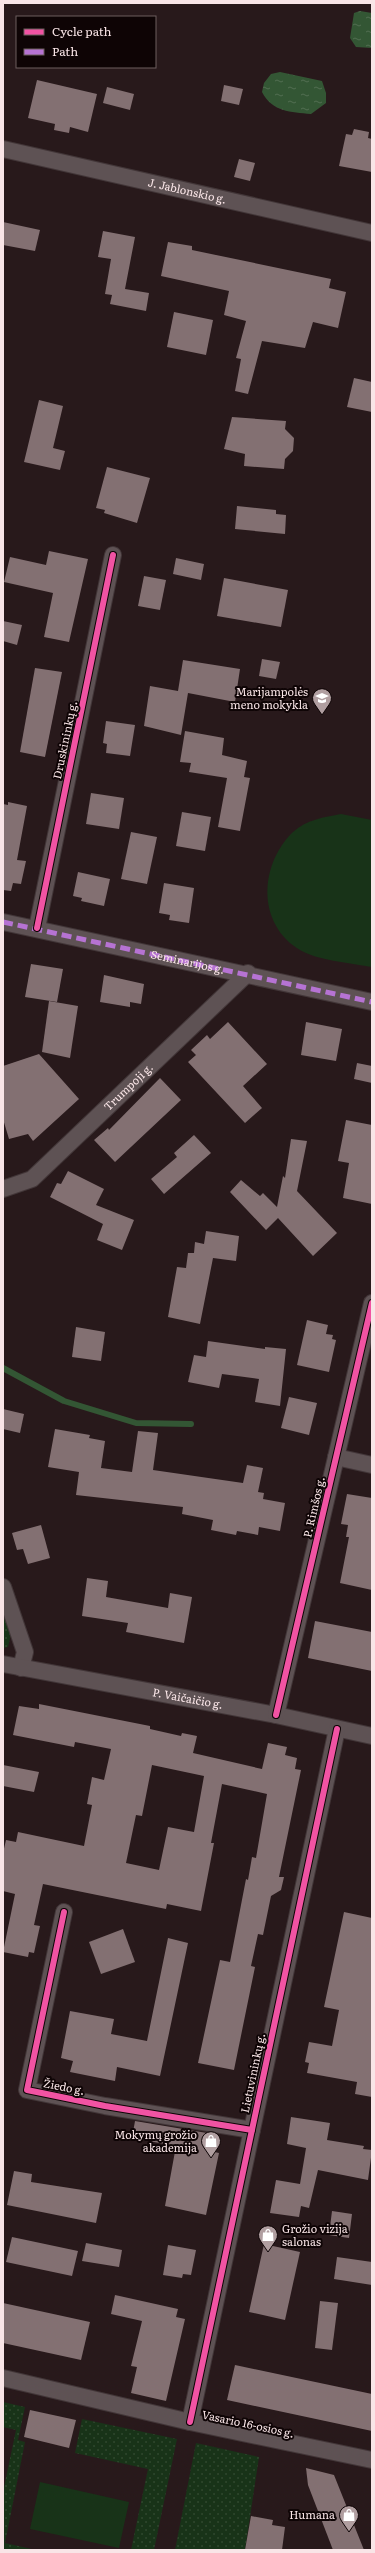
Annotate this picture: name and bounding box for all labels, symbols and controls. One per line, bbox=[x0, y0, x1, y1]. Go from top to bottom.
legend bbox=[16, 16, 156, 68]
text: Cycle path bbox=[52, 22, 112, 40]
text: Path bbox=[52, 42, 78, 60]
street label: J. Jablonskio g. bbox=[147, 173, 228, 207]
place label: Marijampolės meno mokykla bbox=[230, 683, 308, 712]
school or university icon: Marijampolės meno mokykla bbox=[311, 687, 333, 715]
street label: Druskininkų g. bbox=[48, 699, 80, 780]
street label: Seminarijos g. bbox=[149, 945, 226, 977]
street label: Trumpoji g. bbox=[99, 1059, 156, 1114]
street label: P. Rimšos g. bbox=[298, 1475, 328, 1539]
street label: P. Vaičaičio g. bbox=[151, 1683, 225, 1712]
street label: Lietuvininkų g. bbox=[236, 2032, 268, 2114]
street label: Žiedo g. bbox=[42, 2074, 86, 2098]
place label: Mokymų grožio akademija bbox=[114, 2126, 197, 2155]
shop icon: Mokymų grožio akademija bbox=[200, 2130, 222, 2158]
place label: Grožio vizija salonas bbox=[282, 2220, 348, 2249]
shop icon: Grožio vizija salonas bbox=[257, 2224, 279, 2252]
street label: Vasario 16-osios g. bbox=[201, 2405, 296, 2441]
shop icon: Humana bbox=[338, 2504, 360, 2532]
place label: Humana bbox=[289, 2506, 335, 2522]

